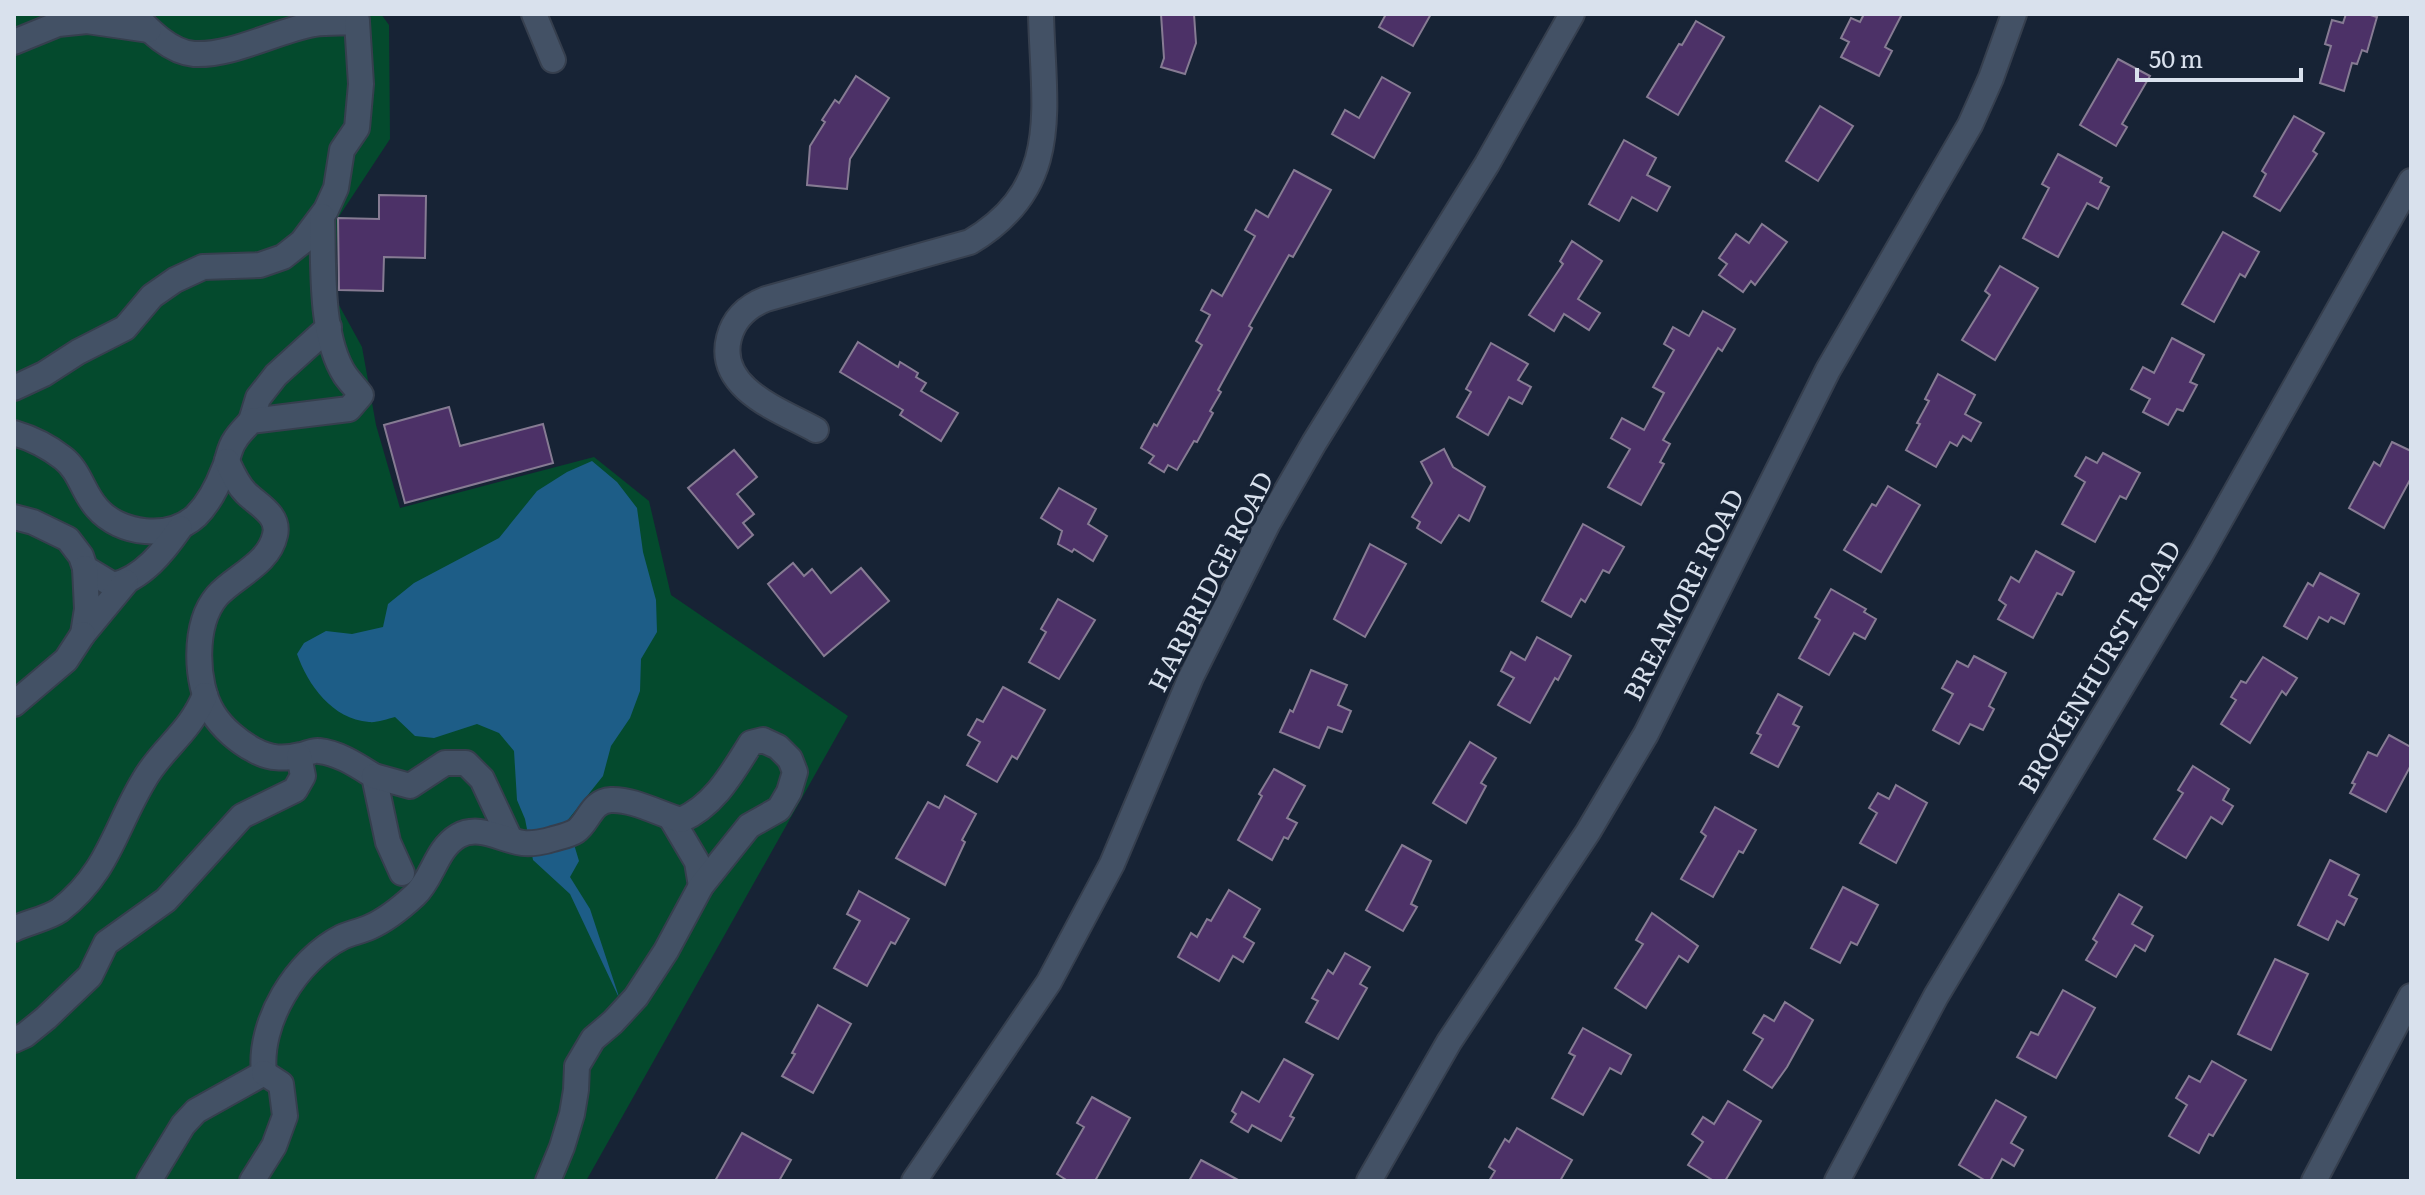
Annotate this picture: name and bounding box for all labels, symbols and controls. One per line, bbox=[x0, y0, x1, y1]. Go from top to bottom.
scale bar bbox=[2137, 32, 2301, 82]
text: 50 m bbox=[2149, 40, 2203, 75]
street label: HARBRIDGE ROAD bbox=[1136, 464, 1281, 698]
street label: BREAMORE ROAD bbox=[1612, 481, 1752, 707]
street label: BROKENHURST ROAD bbox=[2007, 532, 2189, 800]

